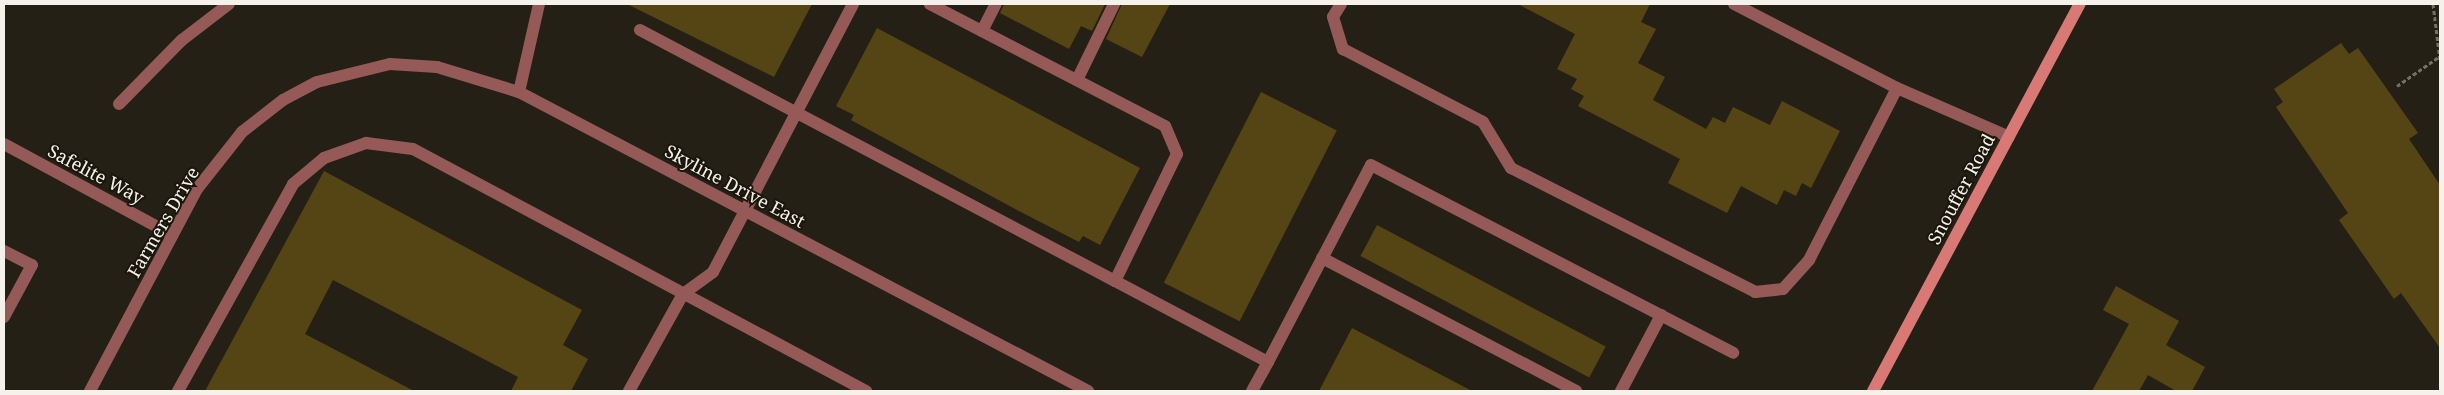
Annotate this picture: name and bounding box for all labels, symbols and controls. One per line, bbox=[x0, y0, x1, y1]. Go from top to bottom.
street label: Snouffer Road bbox=[1923, 130, 1999, 248]
street label: Safelite Way bbox=[44, 140, 148, 208]
street label: Skyline Drive East bbox=[661, 140, 809, 232]
street label: Farmers Drive bbox=[123, 163, 203, 281]

